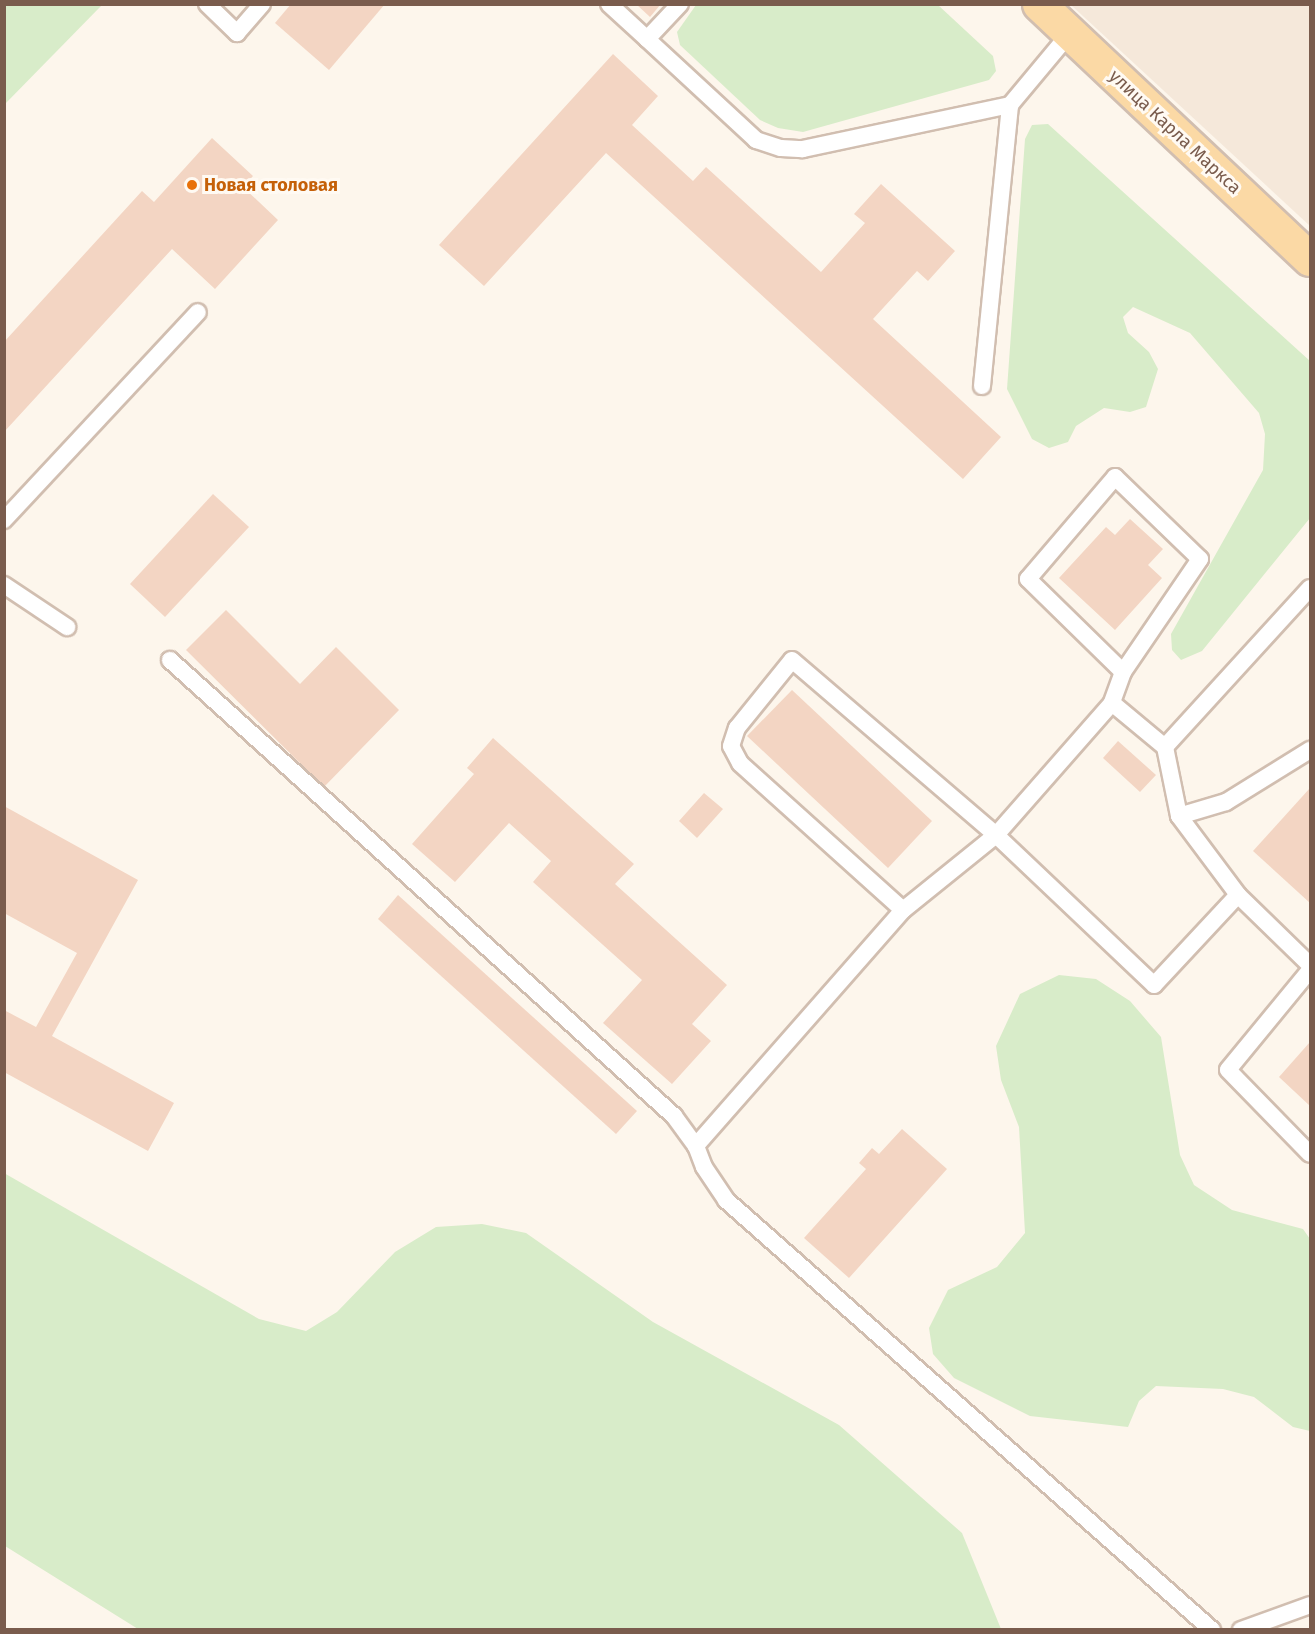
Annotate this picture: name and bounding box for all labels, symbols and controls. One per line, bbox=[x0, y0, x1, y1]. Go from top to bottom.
street label: улица Карла Маркса bbox=[1105, 65, 1245, 199]
place label: Новая столовая bbox=[204, 174, 338, 196]
marker: Новая столовая bbox=[185, 178, 199, 192]

